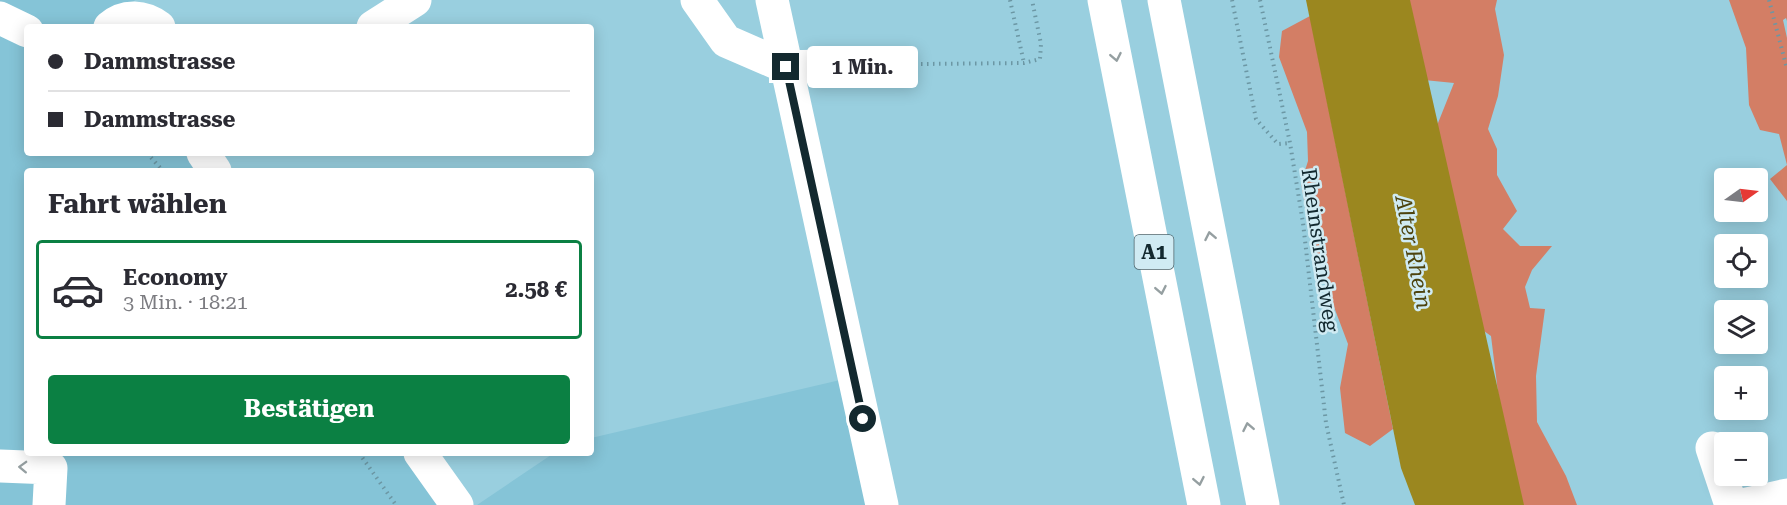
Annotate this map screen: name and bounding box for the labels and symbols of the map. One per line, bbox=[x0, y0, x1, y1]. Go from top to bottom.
callout: 1 Min. bbox=[807, 46, 918, 88]
one-way arrow bbox=[1109, 52, 1122, 62]
route end bbox=[772, 53, 799, 80]
street label: Rheinstrandweg bbox=[1297, 167, 1343, 333]
north arrow bbox=[1714, 168, 1768, 222]
water label: Alter Rhein bbox=[1390, 191, 1437, 311]
one-way arrow bbox=[1204, 231, 1217, 241]
road number: A1 bbox=[1134, 235, 1174, 269]
one-way arrow bbox=[1154, 285, 1167, 295]
route start bbox=[849, 405, 876, 432]
one-way arrow bbox=[1242, 422, 1255, 432]
one-way arrow bbox=[18, 461, 27, 474]
one-way arrow bbox=[1192, 476, 1205, 486]

